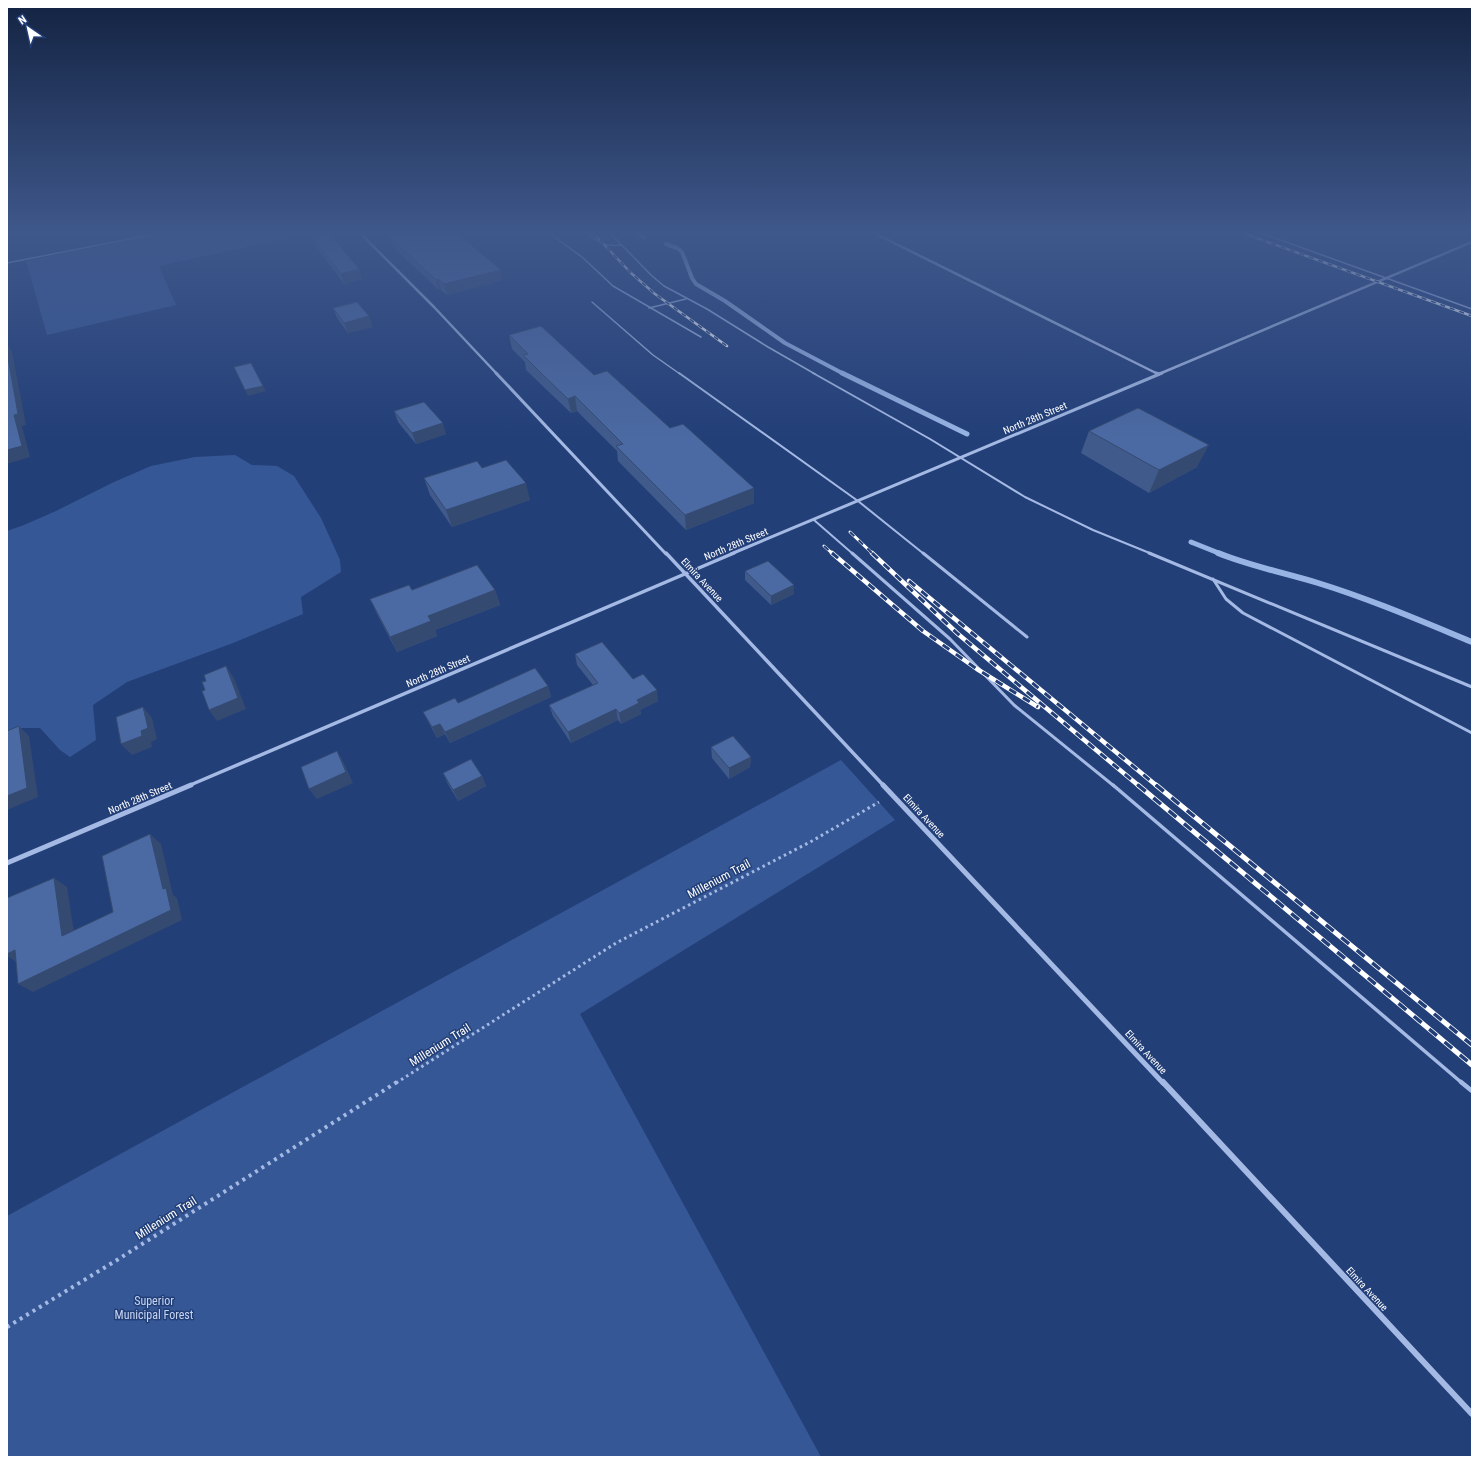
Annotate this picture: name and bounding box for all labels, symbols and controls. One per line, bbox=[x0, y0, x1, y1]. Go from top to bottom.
north arrow bbox=[8, 8, 48, 48]
text: N bbox=[16, 13, 29, 27]
street label: North 28th Street bbox=[1002, 400, 1068, 436]
street label: North 28th Street bbox=[703, 526, 769, 562]
street label: Elmira Avenue bbox=[679, 556, 725, 604]
street label: North 28th Street bbox=[405, 653, 471, 689]
street label: North 28th Street bbox=[107, 780, 173, 816]
street label: Elmira Avenue bbox=[901, 792, 947, 840]
street label: Millenium Trail bbox=[685, 857, 753, 901]
street label: Millenium Trail bbox=[407, 1021, 473, 1069]
street label: Elmira Avenue bbox=[1123, 1028, 1169, 1076]
street label: Millenium Trail bbox=[133, 1194, 199, 1242]
street label: Elmira Avenue bbox=[1344, 1265, 1390, 1313]
park label: Superior Municipal Forest bbox=[115, 1294, 194, 1322]

